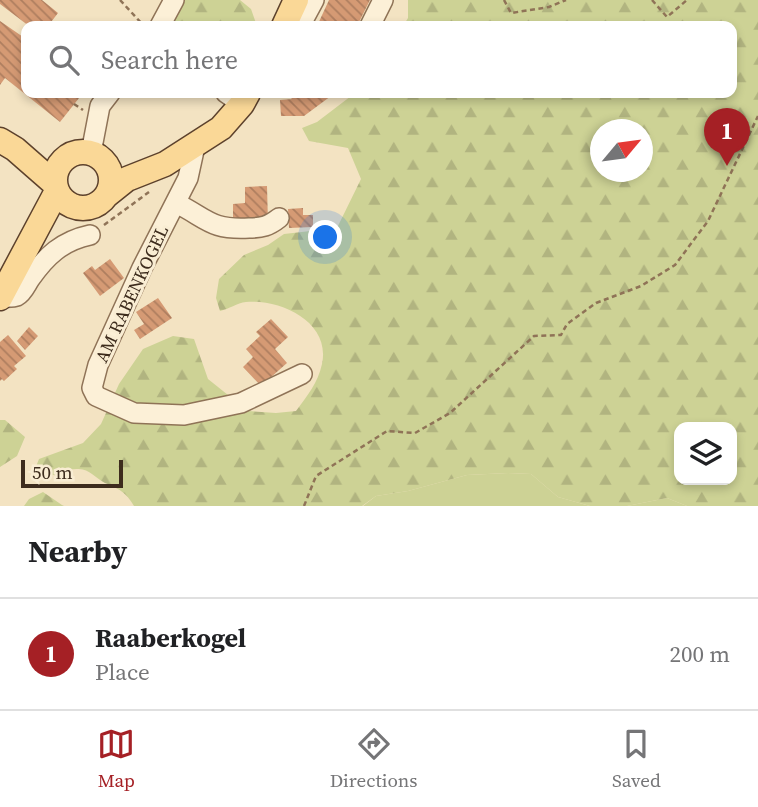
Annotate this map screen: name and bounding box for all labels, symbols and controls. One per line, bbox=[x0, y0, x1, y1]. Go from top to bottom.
search box bbox=[21, 21, 737, 98]
icon: search bbox=[45, 41, 83, 79]
text: Search here bbox=[101, 42, 238, 78]
pin: 1 bbox=[704, 108, 750, 166]
north arrow bbox=[590, 119, 653, 182]
your location bbox=[308, 220, 342, 254]
street label: AM RABENKOGEL bbox=[89, 221, 174, 366]
map controls bbox=[674, 422, 737, 485]
button: layers bbox=[674, 422, 737, 485]
scale bar bbox=[21, 457, 122, 489]
text: 50 m bbox=[32, 459, 73, 485]
text: Nearby bbox=[28, 531, 127, 572]
text: Raaberkogel bbox=[95, 620, 246, 656]
text: 1 bbox=[45, 638, 57, 670]
text: 200 m bbox=[669, 638, 730, 670]
text: Place bbox=[95, 656, 150, 688]
tab: Map bbox=[97, 725, 135, 793]
tab: Directions bbox=[330, 725, 418, 793]
tab: Saved bbox=[612, 725, 661, 793]

